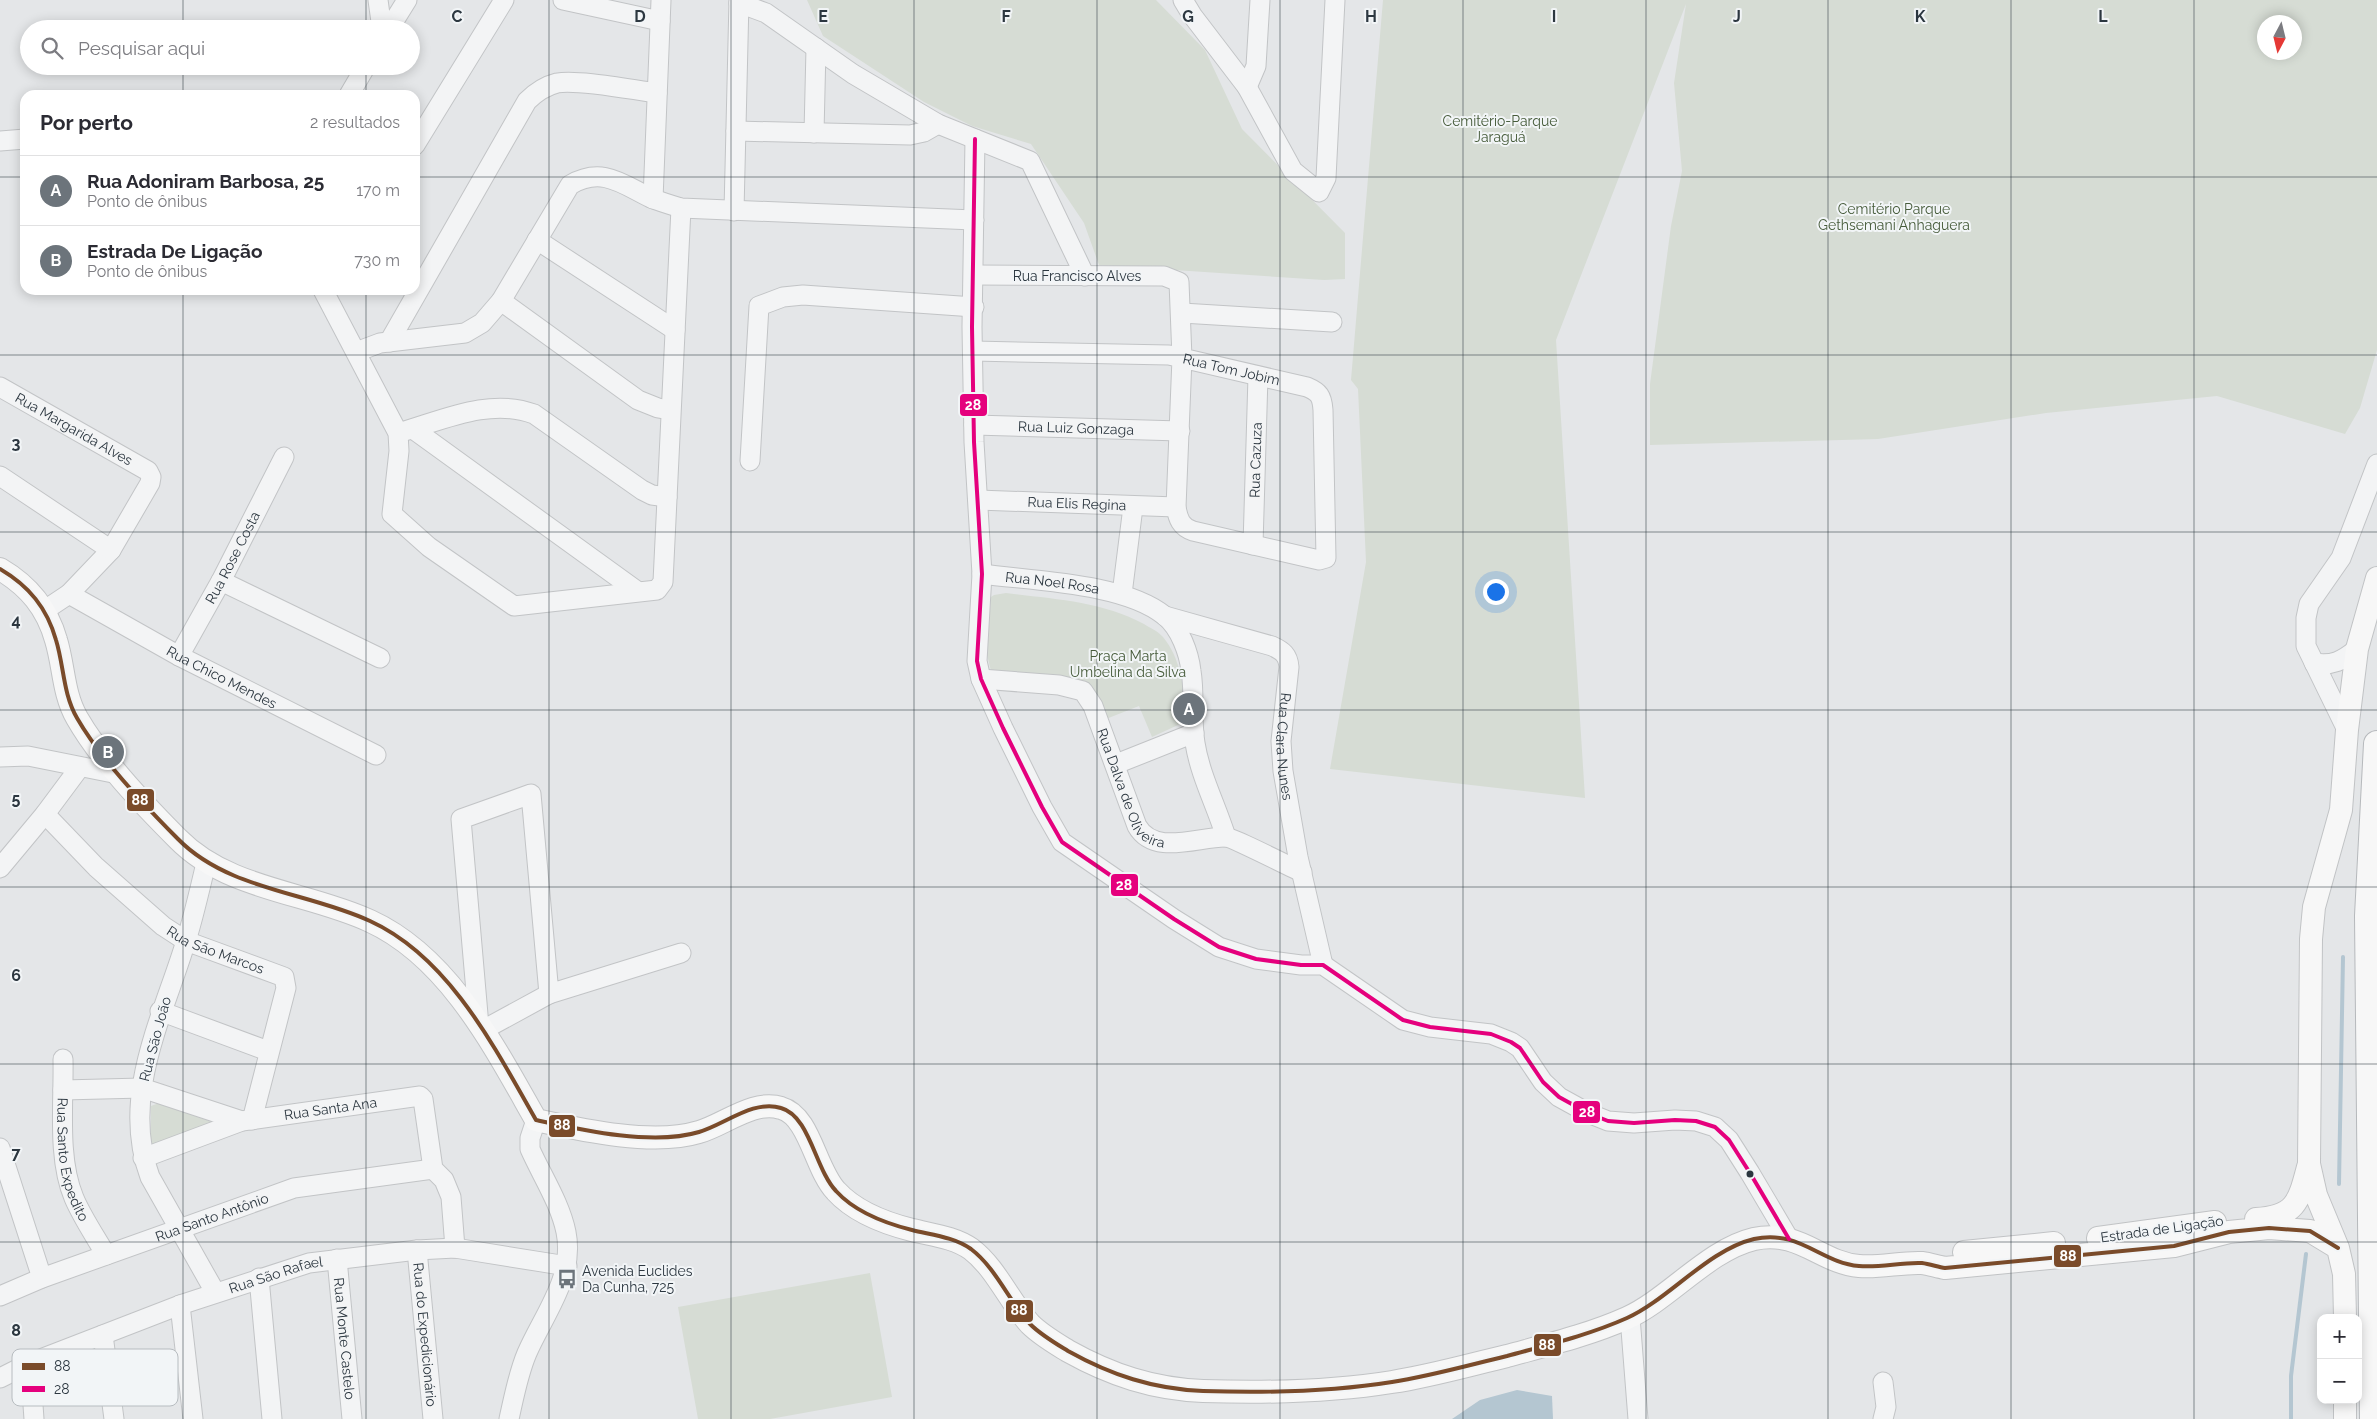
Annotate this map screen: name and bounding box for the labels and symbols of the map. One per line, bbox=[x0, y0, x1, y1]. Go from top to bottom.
text: C bbox=[452, 7, 463, 26]
text: D bbox=[634, 7, 646, 26]
text: E bbox=[818, 7, 828, 26]
text: F bbox=[1001, 7, 1011, 26]
text: G bbox=[1182, 7, 1194, 26]
text: H bbox=[1365, 7, 1377, 26]
text: I bbox=[1552, 7, 1556, 26]
text: J bbox=[1733, 7, 1741, 26]
text: K bbox=[1915, 7, 1926, 26]
text: L bbox=[2098, 7, 2108, 26]
north arrow bbox=[2257, 15, 2302, 60]
park label: Cemitério-Parque Jaraguá bbox=[1443, 113, 1557, 145]
park label: Cemitério Parque Gethsemani Anhaguera bbox=[1818, 201, 1970, 233]
street label: Rua Francisco Alves bbox=[1013, 268, 1142, 284]
street label: Rua Tom Jobim bbox=[1181, 350, 1281, 388]
street label: Rua Margarida Alves bbox=[12, 389, 136, 469]
line badge: 28 bbox=[959, 393, 988, 417]
text: 28 bbox=[965, 397, 981, 413]
street label: Rua Luiz Gonzaga bbox=[1018, 418, 1134, 438]
street label: Rua Cazuza bbox=[1246, 422, 1265, 498]
text: 3 bbox=[12, 434, 21, 453]
street label: Rua Elis Regina bbox=[1027, 494, 1127, 513]
street label: Rua Rose Costa bbox=[202, 509, 263, 606]
street label: Rua Noel Rosa bbox=[1005, 569, 1101, 597]
your location bbox=[1483, 579, 1509, 605]
text: 4 bbox=[11, 611, 21, 630]
street label: Rua Chico Mendes bbox=[164, 643, 280, 712]
park label: Praça Marta Umbelina da Silva bbox=[1070, 648, 1186, 680]
pin: A bbox=[1173, 690, 1205, 728]
street label: Rua Clara Nunes bbox=[1273, 692, 1296, 802]
street label: Rua Dalva de Oliveira bbox=[1094, 726, 1166, 851]
pin: B bbox=[92, 733, 124, 771]
line badge: 88 bbox=[126, 788, 155, 812]
text: 5 bbox=[12, 789, 21, 808]
text: 88 bbox=[132, 792, 148, 808]
line badge: 28 bbox=[1110, 873, 1139, 897]
text: 28 bbox=[1116, 877, 1132, 893]
street label: Rua São Marcos bbox=[164, 923, 267, 977]
text: 6 bbox=[11, 966, 21, 985]
street label: Rua São João bbox=[136, 995, 174, 1083]
street label: Rua Santa Ana bbox=[283, 1094, 378, 1123]
street label: Rua Santo Expedito bbox=[54, 1098, 92, 1224]
line badge: 28 bbox=[1572, 1100, 1601, 1124]
text: 28 bbox=[1579, 1104, 1595, 1120]
line badge: 88 bbox=[548, 1114, 576, 1138]
text: 88 bbox=[554, 1117, 570, 1133]
text: 7 bbox=[12, 1144, 21, 1163]
unlabelled marker bbox=[1745, 1169, 1755, 1179]
street label: Rua Santo Antônio bbox=[153, 1190, 271, 1245]
street label: Estrada de Ligação bbox=[2099, 1212, 2225, 1246]
line badge: 88 bbox=[2053, 1244, 2082, 1268]
text: 88 bbox=[2060, 1248, 2076, 1264]
street label: Rua São Rafael bbox=[227, 1253, 324, 1297]
street label: Rua do Expedicionário bbox=[410, 1262, 440, 1407]
place label: Avenida Euclides Da Cunha, 725 bbox=[582, 1263, 693, 1295]
bus stop icon: Avenida Euclides Da Cunha, 725 bbox=[556, 1268, 578, 1290]
street label: Rua Monte Castelo bbox=[331, 1277, 358, 1400]
line badge: 88 bbox=[1005, 1299, 1034, 1323]
text: 88 bbox=[1011, 1302, 1027, 1318]
text: 8 bbox=[11, 1321, 21, 1340]
line badge: 88 bbox=[1533, 1333, 1562, 1357]
text: 88 bbox=[1539, 1337, 1555, 1353]
legend bbox=[12, 1349, 178, 1406]
text: 88 bbox=[54, 1358, 71, 1374]
text: 28 bbox=[54, 1381, 70, 1397]

